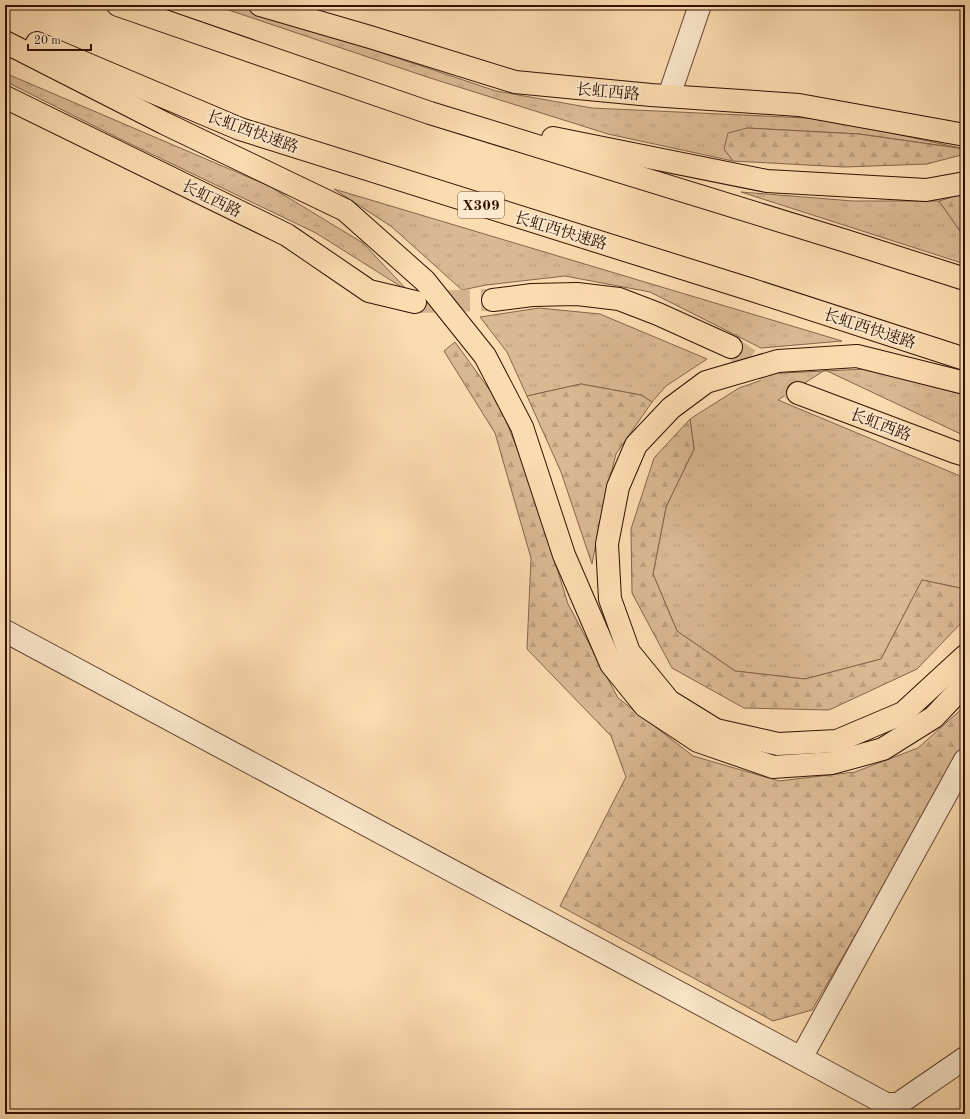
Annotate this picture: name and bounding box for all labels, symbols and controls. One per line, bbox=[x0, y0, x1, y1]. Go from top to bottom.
scale bar bbox=[28, 26, 91, 52]
text: 20 m bbox=[34, 35, 61, 47]
street label: 长虹西路 bbox=[575, 80, 641, 104]
street label: 长虹西快速路 bbox=[204, 107, 301, 157]
street label: 长虹西路 bbox=[179, 177, 244, 221]
road number: X309 bbox=[458, 192, 504, 218]
street label: 长虹西快速路 bbox=[512, 208, 609, 254]
street label: 长虹西快速路 bbox=[821, 306, 918, 352]
street label: 长虹西路 bbox=[848, 405, 914, 445]

